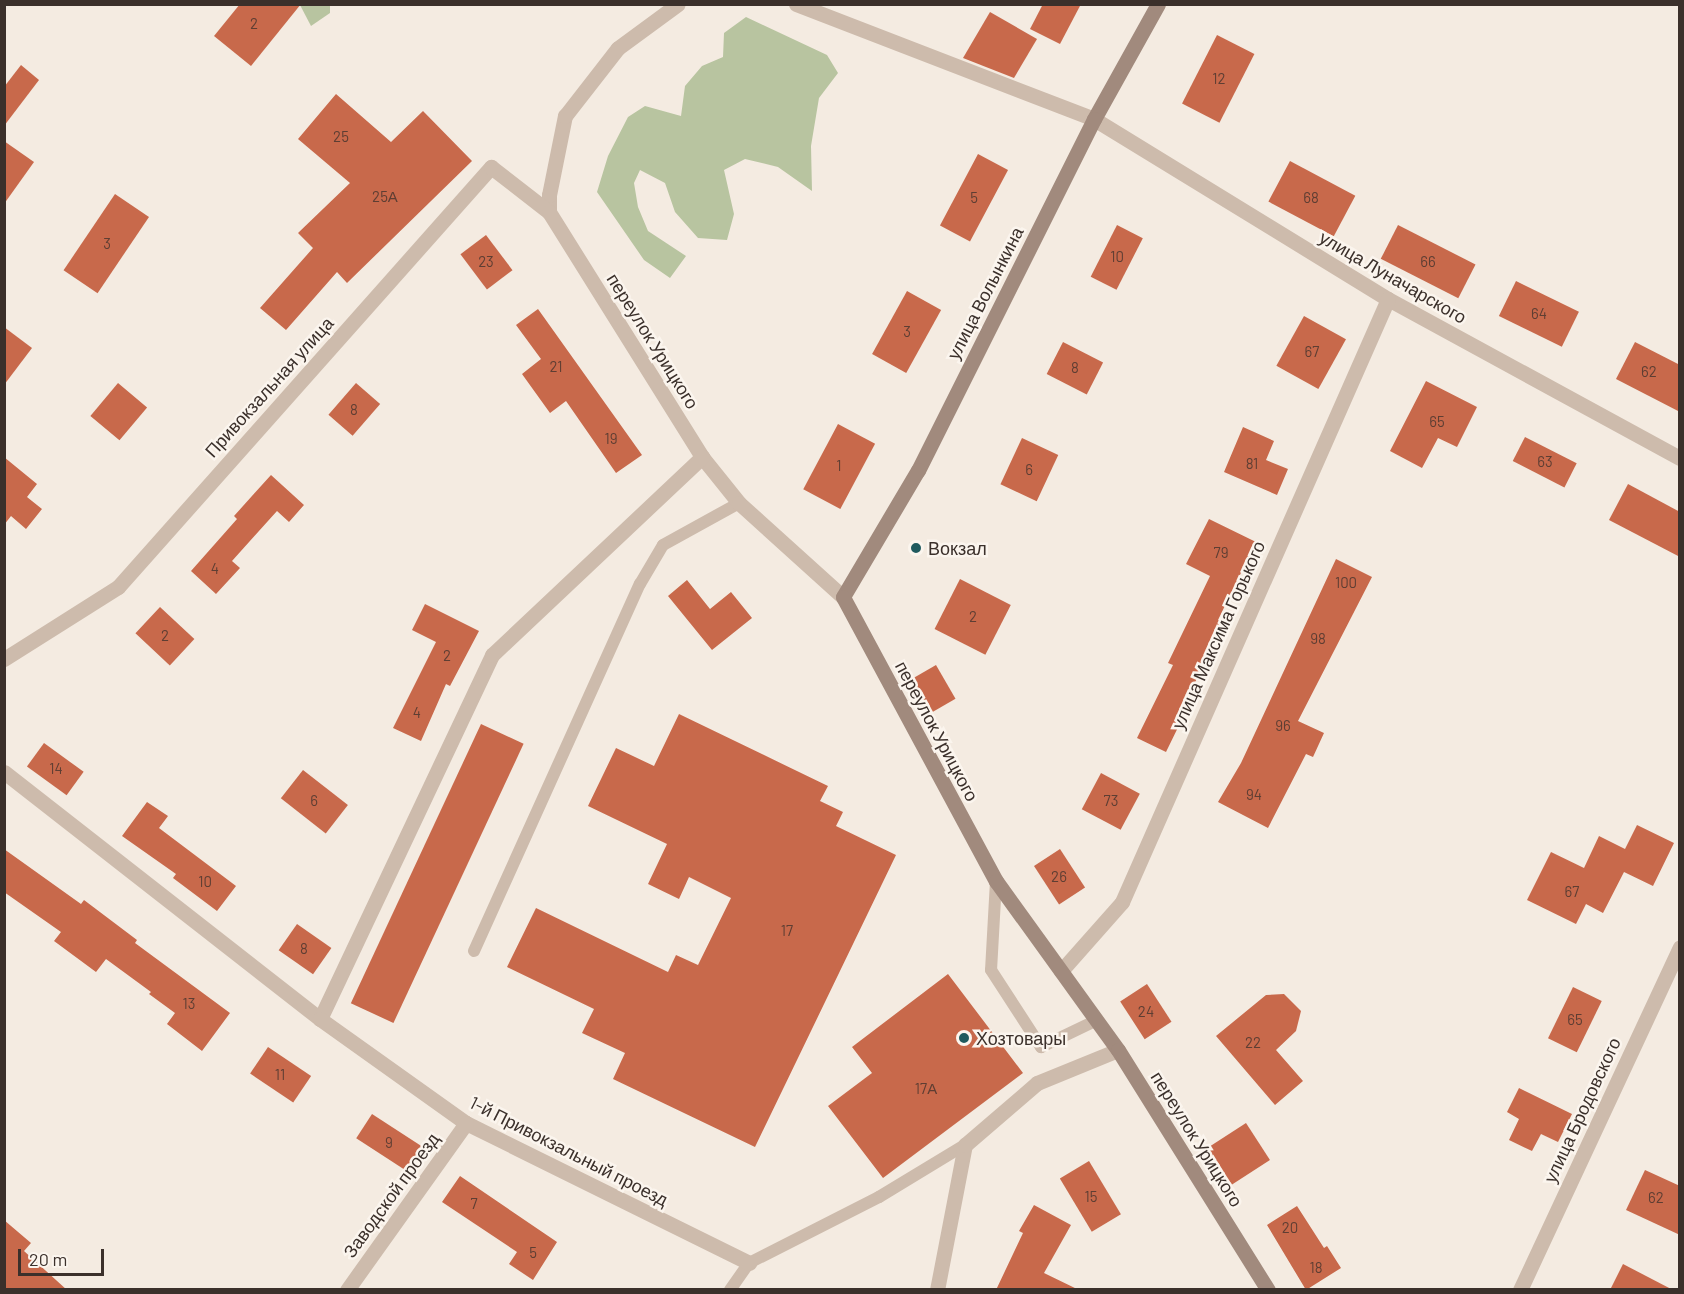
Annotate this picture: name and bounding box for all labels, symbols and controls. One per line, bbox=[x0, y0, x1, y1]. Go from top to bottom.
house number: 2 bbox=[250, 15, 258, 33]
house number: 12 bbox=[1212, 70, 1226, 88]
house number: 25 bbox=[333, 128, 349, 146]
house number: 25А bbox=[372, 188, 398, 206]
house number: 5 bbox=[970, 189, 978, 207]
house number: 68 bbox=[1303, 189, 1319, 207]
street label: улица Волынкина bbox=[942, 223, 1028, 363]
street label: улица Луначарского bbox=[1316, 226, 1470, 328]
house number: 3 bbox=[103, 235, 111, 253]
house number: 10 bbox=[1110, 248, 1124, 266]
house number: 23 bbox=[478, 253, 494, 271]
house number: 66 bbox=[1420, 253, 1436, 271]
street label: переулок Урицкого bbox=[603, 269, 703, 413]
house number: 64 bbox=[1531, 305, 1547, 323]
street label: Привокзальная улица bbox=[200, 312, 338, 462]
house number: 3 bbox=[903, 323, 911, 341]
house number: 67 bbox=[1305, 343, 1319, 361]
house number: 21 bbox=[549, 358, 563, 376]
house number: 8 bbox=[1071, 359, 1079, 377]
house number: 62 bbox=[1641, 363, 1657, 381]
house number: 8 bbox=[350, 401, 358, 419]
house number: 65 bbox=[1429, 413, 1445, 431]
house number: 19 bbox=[604, 430, 618, 448]
house number: 63 bbox=[1537, 453, 1553, 471]
house number: 81 bbox=[1246, 455, 1258, 473]
house number: 1 bbox=[836, 457, 842, 475]
house number: 6 bbox=[1025, 461, 1033, 479]
place label: Вокзал bbox=[928, 537, 987, 559]
street label: улица Максима Горького bbox=[1167, 538, 1269, 732]
marker: Вокзал bbox=[909, 541, 923, 555]
house number: 79 bbox=[1214, 544, 1228, 562]
house number: 4 bbox=[211, 560, 219, 578]
house number: 100 bbox=[1335, 574, 1357, 592]
house number: 2 bbox=[969, 608, 977, 626]
house number: 2 bbox=[161, 627, 169, 645]
house number: 98 bbox=[1310, 630, 1326, 648]
house number: 2 bbox=[443, 647, 451, 665]
street label: переулок Урицкого bbox=[891, 657, 983, 805]
house number: 4 bbox=[413, 704, 421, 722]
house number: 96 bbox=[1275, 717, 1291, 735]
house number: 14 bbox=[49, 760, 63, 778]
house number: 94 bbox=[1246, 786, 1262, 804]
house number: 6 bbox=[310, 792, 318, 810]
house number: 73 bbox=[1104, 792, 1118, 810]
house number: 26 bbox=[1051, 868, 1067, 886]
house number: 10 bbox=[198, 873, 212, 891]
house number: 67 bbox=[1565, 883, 1579, 901]
house number: 17 bbox=[781, 922, 793, 940]
house number: 8 bbox=[300, 940, 308, 958]
house number: 13 bbox=[183, 995, 195, 1013]
house number: 24 bbox=[1138, 1003, 1154, 1021]
house number: 65 bbox=[1567, 1011, 1583, 1029]
place label: Хозтовары bbox=[976, 1027, 1066, 1049]
marker: Хозтовары bbox=[957, 1031, 971, 1045]
house number: 22 bbox=[1245, 1034, 1261, 1052]
street label: улица Бродовского bbox=[1539, 1034, 1625, 1186]
house number: 11 bbox=[275, 1066, 285, 1084]
street label: переулок Урицкого bbox=[1147, 1067, 1247, 1211]
house number: 17А bbox=[915, 1080, 937, 1098]
street label: 1-й Привокзальный проезд bbox=[466, 1091, 672, 1211]
street label: Заводской проезд bbox=[339, 1128, 443, 1262]
house number: 9 bbox=[385, 1134, 393, 1152]
house number: 15 bbox=[1085, 1188, 1097, 1206]
house number: 62 bbox=[1648, 1189, 1664, 1207]
house number: 7 bbox=[470, 1195, 478, 1213]
house number: 20 bbox=[1282, 1219, 1298, 1237]
scale bar bbox=[21, 1237, 106, 1275]
house number: 5 bbox=[529, 1244, 537, 1262]
text: 20 m bbox=[29, 1248, 67, 1270]
house number: 18 bbox=[1309, 1259, 1323, 1277]

